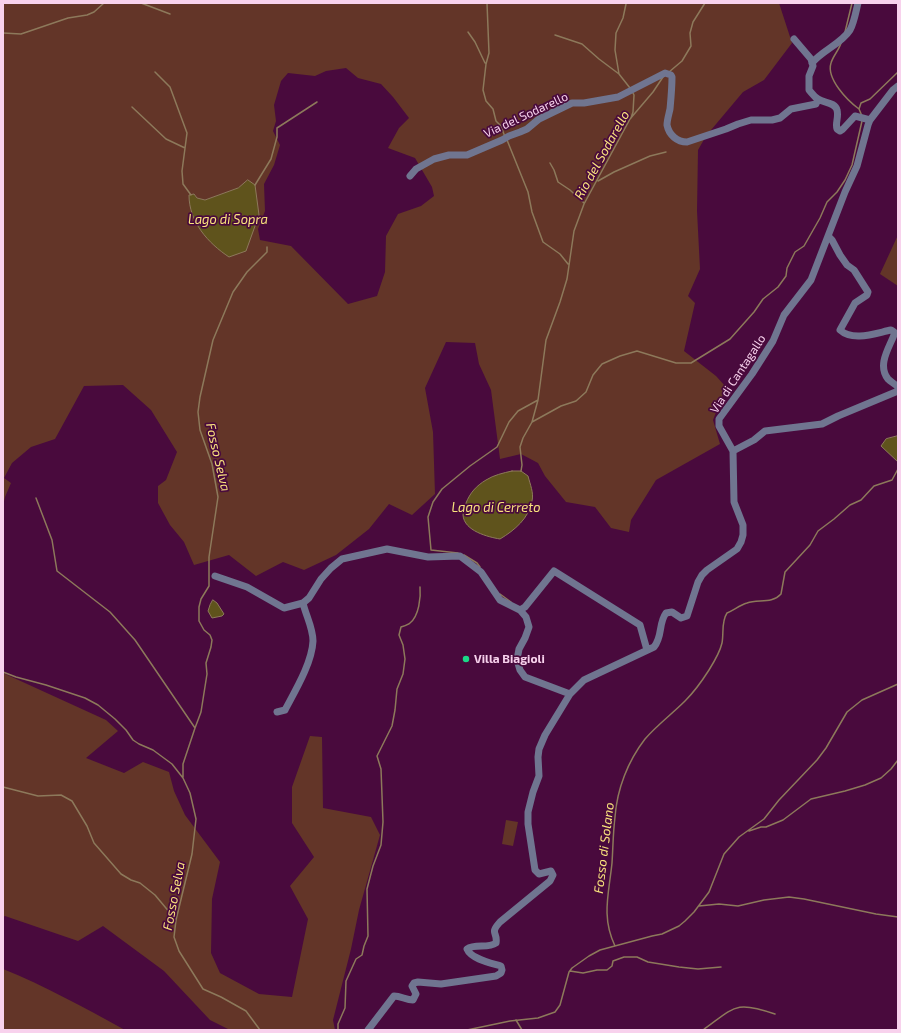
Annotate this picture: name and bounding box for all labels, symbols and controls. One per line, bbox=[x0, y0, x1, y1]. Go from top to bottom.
street label: Via del Sodarello bbox=[482, 89, 570, 141]
water label: Rio del Sodarello bbox=[571, 108, 633, 202]
water label: Lago di Sopra bbox=[188, 212, 268, 228]
street label: Via di Cantagallo bbox=[707, 332, 769, 416]
water label: Fosso Selva bbox=[203, 421, 233, 493]
water label: Lago di Cerreto bbox=[452, 500, 540, 516]
place label: Villa Biagioli bbox=[474, 652, 545, 666]
marker: Villa Biagioli bbox=[461, 654, 471, 664]
water label: Fosso di Solano bbox=[591, 802, 617, 894]
water label: Fosso Selva bbox=[160, 860, 188, 932]

